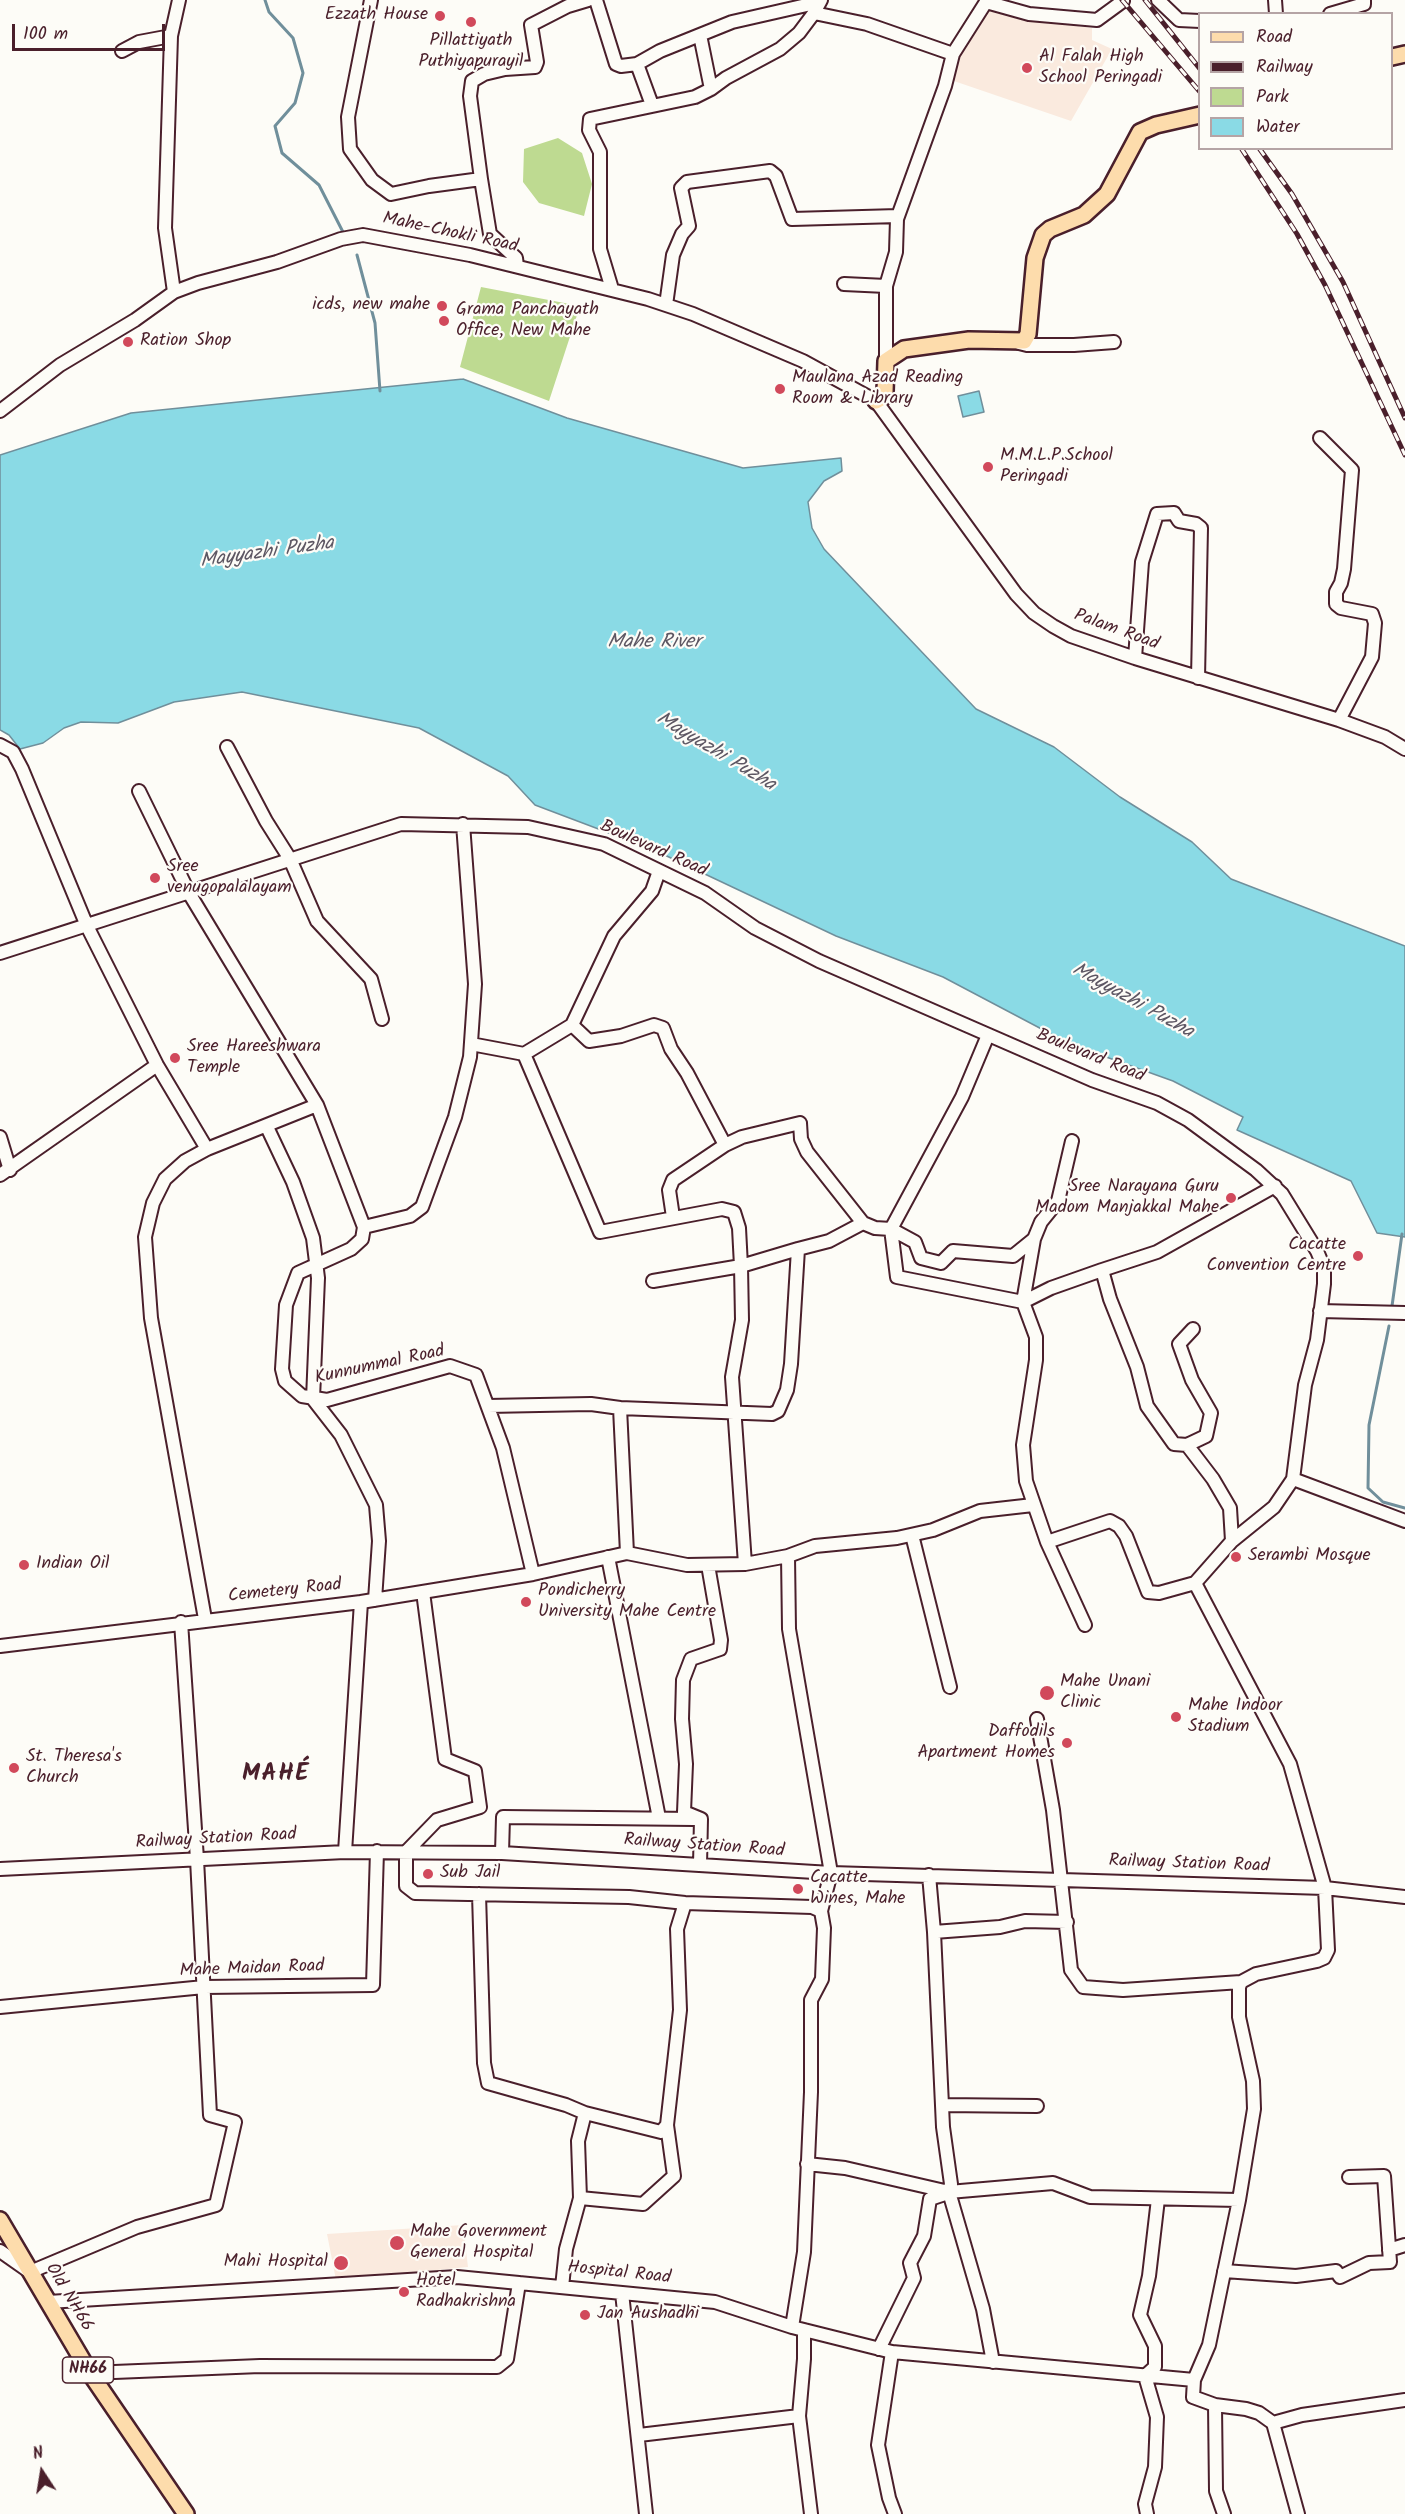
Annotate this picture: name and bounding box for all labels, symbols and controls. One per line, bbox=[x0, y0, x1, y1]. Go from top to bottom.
place label: Ezzath House bbox=[325, 5, 428, 27]
marker: Ezzath House bbox=[433, 9, 447, 23]
scale bar bbox=[15, 12, 168, 50]
legend bbox=[1198, 12, 1393, 150]
marker: Pillattiyath Puthiyapurayil bbox=[464, 15, 478, 29]
text: 100 m bbox=[23, 20, 68, 49]
text: Road bbox=[1256, 23, 1292, 52]
place label: Pillattiyath Puthiyapurayil bbox=[418, 31, 524, 74]
place label: Al Falah High School Peringadi bbox=[1039, 47, 1162, 90]
text: Railway bbox=[1256, 53, 1313, 82]
marker: Al Falah High School Peringadi bbox=[1020, 61, 1034, 75]
text: Park bbox=[1256, 83, 1289, 112]
text: Water bbox=[1256, 113, 1300, 142]
street label: Mahe-Chokli Road bbox=[380, 209, 520, 259]
place label: icds, new mahe bbox=[312, 295, 430, 317]
marker: icds, new mahe bbox=[435, 299, 449, 313]
place label: Grama Panchayath Office, New Mahe bbox=[456, 300, 599, 342]
marker: Grama Panchayath Office, New Mahe bbox=[437, 314, 451, 328]
place label: Ration Shop bbox=[140, 331, 231, 353]
marker: Ration Shop bbox=[121, 335, 135, 349]
place label: Maulana Azad Reading Room & Library bbox=[792, 368, 963, 410]
marker: Maulana Azad Reading Room & Library bbox=[773, 382, 787, 396]
place label: M.M.L.P.School Peringadi bbox=[1000, 446, 1113, 488]
marker: M.M.L.P.School Peringadi bbox=[981, 460, 995, 474]
water label: Mayyazhi Puzha bbox=[198, 533, 336, 575]
street label: Palam Road bbox=[1071, 606, 1161, 656]
water label: Mahe River bbox=[607, 632, 701, 656]
water label: Mayyazhi Puzha bbox=[651, 708, 779, 798]
street label: Boulevard Road bbox=[596, 817, 710, 883]
place label: Sree venugopalalayam bbox=[167, 857, 292, 900]
marker: Sree venugopalalayam bbox=[148, 871, 162, 885]
water label: Mayyazhi Puzha bbox=[1067, 959, 1197, 1045]
street label: Boulevard Road bbox=[1033, 1025, 1147, 1089]
place label: Sree Hareeshwara Temple bbox=[187, 1037, 321, 1080]
marker: Sree Hareeshwara Temple bbox=[168, 1051, 182, 1065]
place label: Sree Narayana Guru Madom Manjakkal Mahe bbox=[1035, 1177, 1219, 1220]
marker: Sree Narayana Guru Madom Manjakkal Mahe bbox=[1224, 1191, 1238, 1205]
place label: Cacatte Convention Centre bbox=[1206, 1235, 1346, 1278]
marker: Cacatte Convention Centre bbox=[1351, 1249, 1365, 1263]
street label: Kunnummal Road bbox=[313, 1342, 447, 1390]
place label: Serambi Mosque bbox=[1248, 1546, 1371, 1568]
marker: Serambi Mosque bbox=[1229, 1550, 1243, 1564]
place label: Indian Oil bbox=[36, 1554, 109, 1576]
marker: Indian Oil bbox=[17, 1558, 31, 1572]
street label: Cemetery Road bbox=[227, 1575, 343, 1609]
place label: Pondicherry University Mahe Centre bbox=[538, 1581, 716, 1624]
marker: Pondicherry University Mahe Centre bbox=[519, 1595, 533, 1609]
place label: Mahe Unani Clinic bbox=[1060, 1672, 1150, 1714]
marker: Mahe Unani Clinic bbox=[1038, 1684, 1056, 1702]
place label: Mahe Indoor Stadium bbox=[1188, 1696, 1282, 1738]
marker: Mahe Indoor Stadium bbox=[1169, 1710, 1183, 1724]
place label: Daffodils Apartment Homes bbox=[918, 1722, 1055, 1764]
marker: Daffodils Apartment Homes bbox=[1060, 1736, 1074, 1750]
place label: St. Theresa's Church bbox=[26, 1747, 122, 1790]
marker: St. Theresa's Church bbox=[7, 1761, 21, 1775]
district label: MAHÉ bbox=[242, 1762, 310, 1790]
street label: Railway Station Road bbox=[135, 1825, 297, 1855]
street label: Railway Station Road bbox=[623, 1831, 785, 1863]
street label: Railway Station Road bbox=[1108, 1851, 1270, 1879]
place label: Sub Jail bbox=[440, 1863, 500, 1885]
marker: Sub Jail bbox=[421, 1867, 435, 1881]
place label: Cacatte Wines, Mahe bbox=[810, 1868, 905, 1910]
marker: Cacatte Wines, Mahe bbox=[791, 1882, 805, 1896]
street label: Mahe Maidan Road bbox=[179, 1957, 325, 1983]
place label: Mahe Government General Hospital bbox=[410, 2222, 547, 2264]
marker: Mahe Government General Hospital bbox=[388, 2234, 406, 2252]
place label: Mahi Hospital bbox=[224, 2252, 328, 2274]
marker: Mahi Hospital bbox=[332, 2254, 350, 2272]
street label: Hospital Road bbox=[566, 2258, 672, 2290]
street label: Old NH66 bbox=[39, 2260, 97, 2336]
place label: Hotel Radhakrishna bbox=[416, 2271, 516, 2314]
marker: Hotel Radhakrishna bbox=[397, 2285, 411, 2299]
place label: Jan Aushadhi bbox=[597, 2304, 699, 2326]
marker: Jan Aushadhi bbox=[578, 2308, 592, 2322]
road number: NH66 bbox=[62, 2357, 113, 2383]
text: N bbox=[31, 2441, 46, 2467]
north arrow bbox=[12, 2442, 72, 2502]

